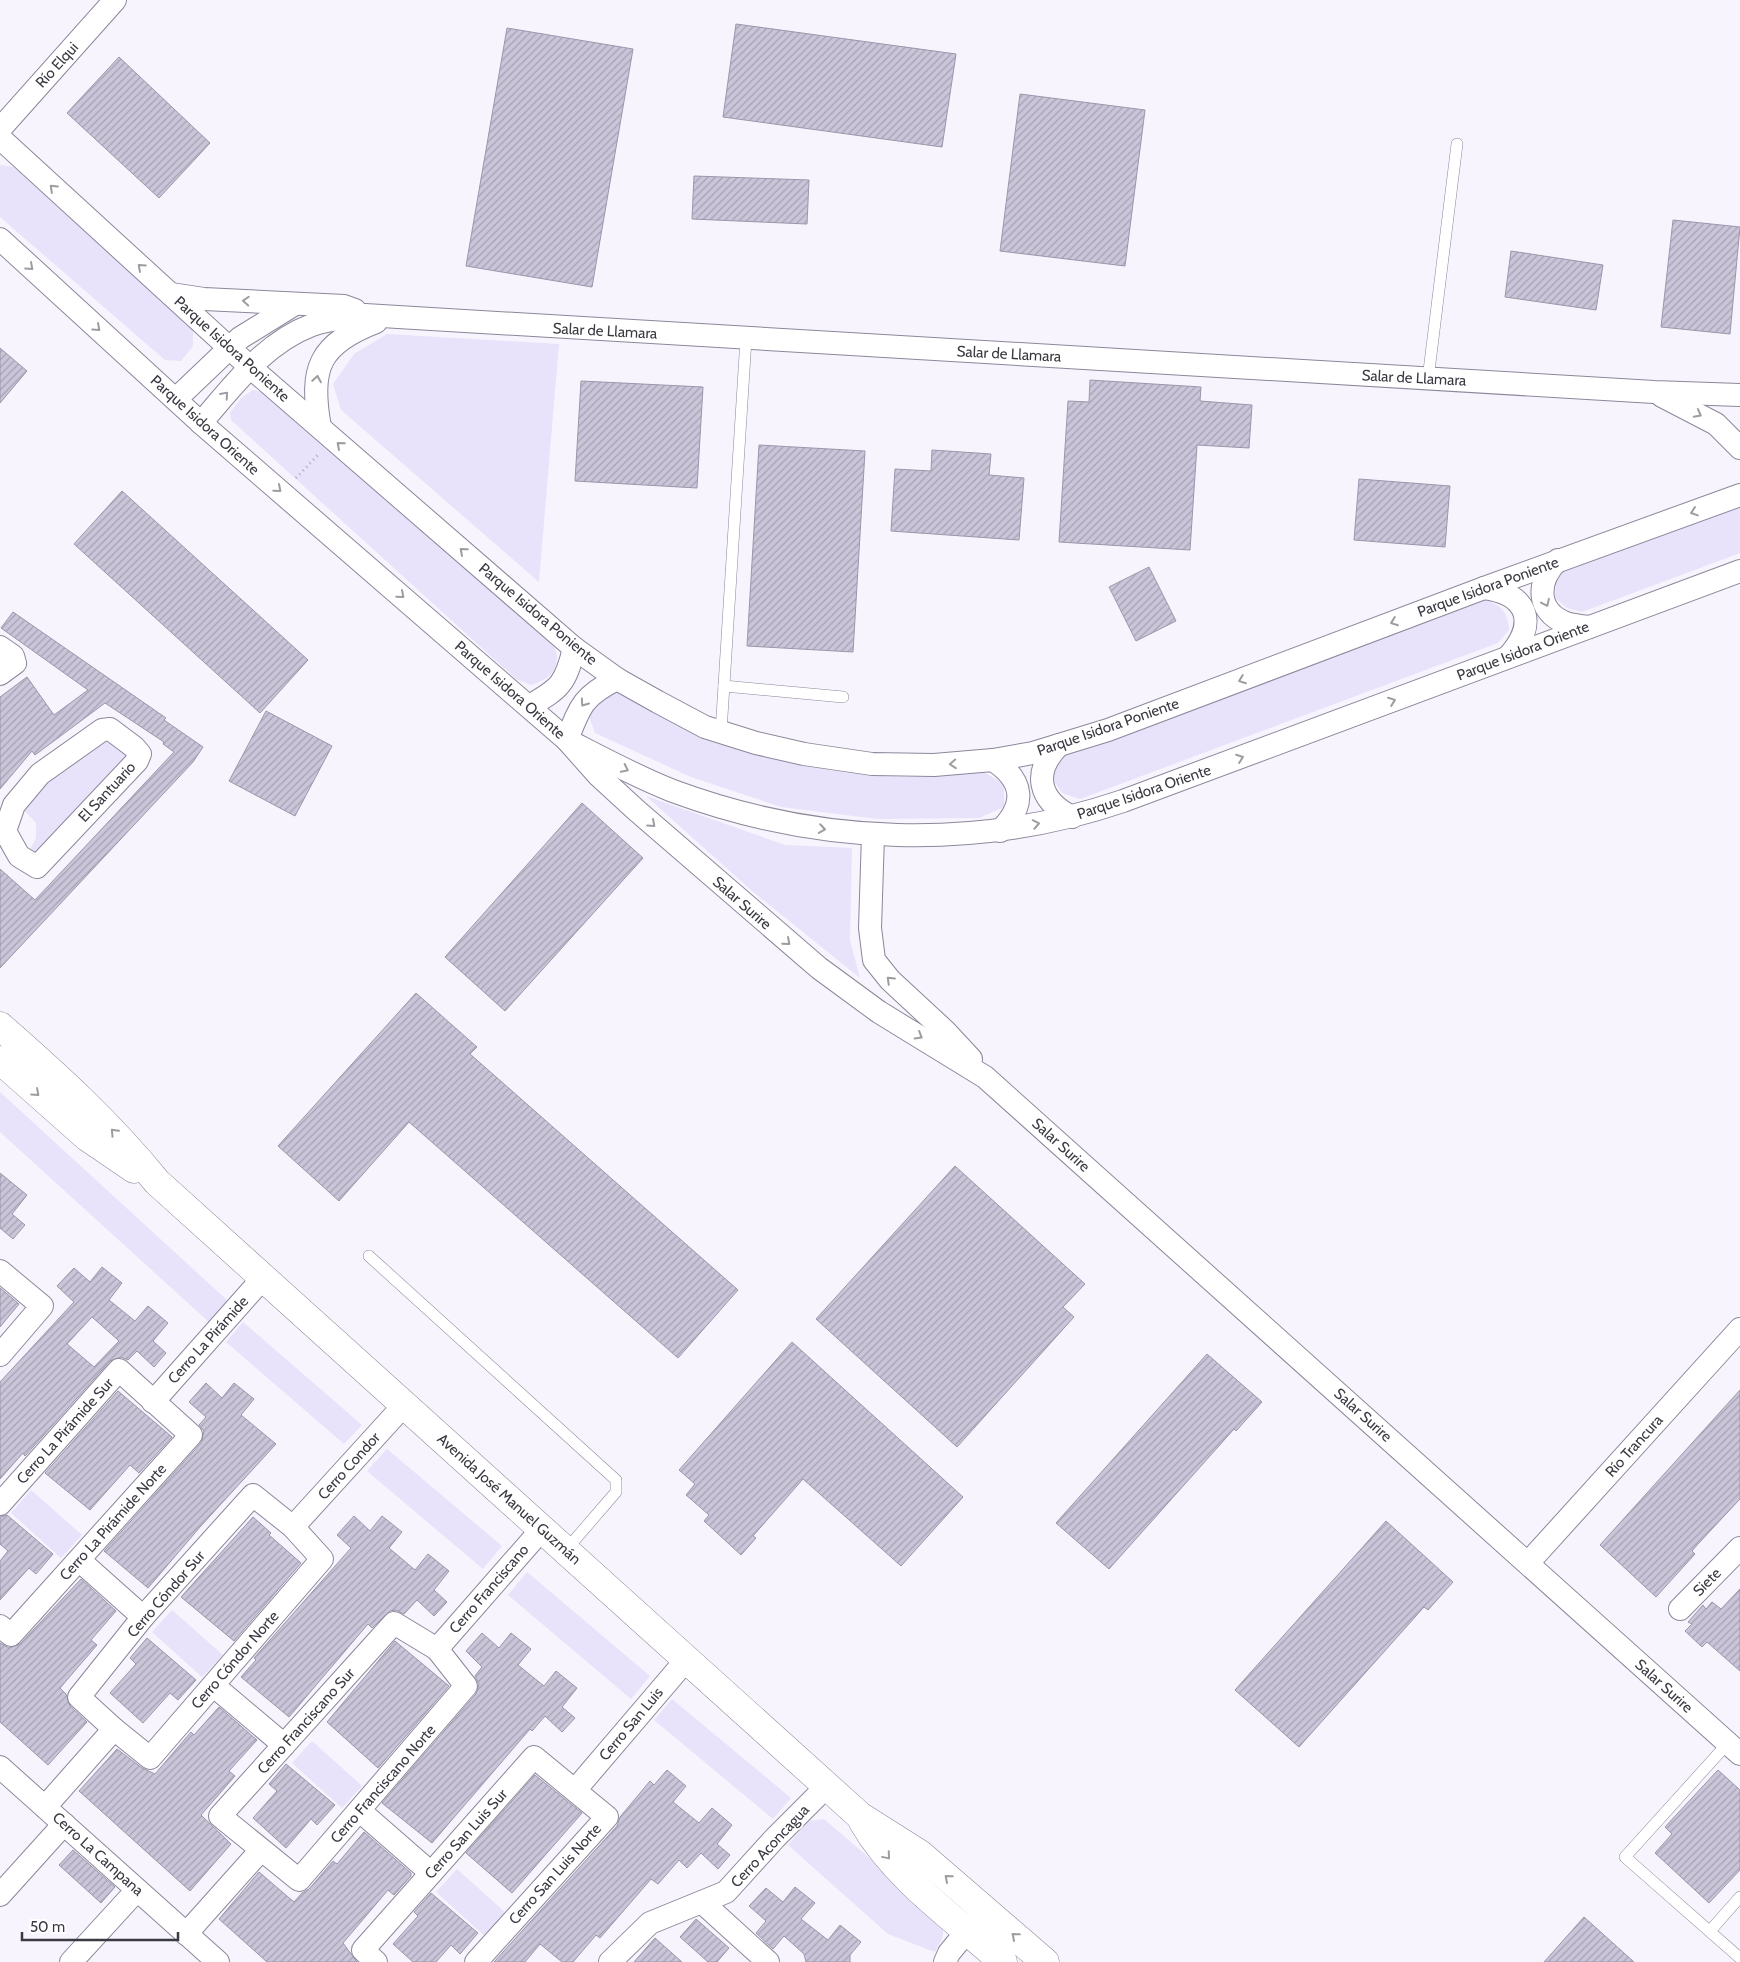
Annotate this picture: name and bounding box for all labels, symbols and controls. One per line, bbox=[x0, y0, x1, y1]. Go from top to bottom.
street label: Río Elqui bbox=[32, 39, 82, 91]
one-way arrow bbox=[50, 185, 59, 194]
one-way arrow bbox=[25, 261, 34, 270]
one-way arrow bbox=[137, 264, 146, 273]
street label: Parque Isidora Poniente bbox=[171, 292, 294, 406]
one-way arrow bbox=[242, 296, 250, 307]
street label: Salar de Llamara bbox=[552, 319, 659, 343]
one-way arrow bbox=[91, 322, 100, 331]
street label: Salar de Llamara bbox=[956, 342, 1063, 366]
street label: Salar de Llamara bbox=[1361, 366, 1468, 390]
street label: Parque Isidora Oriente bbox=[147, 371, 263, 479]
one-way arrow bbox=[311, 375, 321, 383]
one-way arrow bbox=[220, 392, 229, 401]
one-way arrow bbox=[1693, 408, 1702, 418]
one-way arrow bbox=[337, 442, 346, 451]
one-way arrow bbox=[272, 483, 281, 492]
one-way arrow bbox=[1691, 506, 1699, 516]
one-way arrow bbox=[460, 548, 469, 557]
street label: Parque Isidora Poniente bbox=[1415, 553, 1561, 621]
street label: Parque Isidora Poniente bbox=[475, 559, 601, 669]
one-way arrow bbox=[395, 590, 404, 599]
one-way arrow bbox=[1539, 598, 1550, 607]
one-way arrow bbox=[1390, 616, 1399, 626]
street label: Parque Isidora Oriente bbox=[1454, 617, 1592, 685]
street label: Parque Isidora Oriente bbox=[451, 637, 569, 743]
one-way arrow bbox=[1238, 673, 1247, 684]
street label: Parque Isidora Poniente bbox=[1035, 694, 1182, 760]
one-way arrow bbox=[581, 697, 590, 707]
one-way arrow bbox=[1387, 697, 1396, 707]
one-way arrow bbox=[1235, 754, 1244, 764]
street label: El Santuario bbox=[75, 758, 139, 826]
one-way arrow bbox=[949, 758, 957, 769]
street label: Parque Isidora Oriente bbox=[1075, 761, 1214, 823]
one-way arrow bbox=[619, 763, 628, 773]
one-way arrow bbox=[646, 818, 655, 827]
one-way arrow bbox=[1031, 819, 1040, 829]
one-way arrow bbox=[819, 823, 827, 834]
street label: Salar Surire bbox=[709, 873, 775, 933]
one-way arrow bbox=[782, 936, 791, 945]
one-way arrow bbox=[887, 977, 896, 986]
one-way arrow bbox=[914, 1029, 923, 1039]
one-way arrow bbox=[31, 1087, 40, 1096]
street label: Salar Surire bbox=[1028, 1114, 1094, 1176]
one-way arrow bbox=[111, 1128, 120, 1137]
street label: Cerro La Pirámide bbox=[164, 1292, 252, 1387]
street label: Cerro La Pirámide Sur bbox=[13, 1374, 117, 1488]
street label: Salar Surire bbox=[1330, 1384, 1396, 1446]
street label: Río Trancura bbox=[1601, 1411, 1667, 1481]
street label: Cerro Condor bbox=[314, 1428, 384, 1503]
street label: Avenida José Manuel Guzmán bbox=[433, 1430, 585, 1568]
street label: Cerro La Pirámide Norte bbox=[56, 1460, 170, 1584]
street label: Cerro Franciscano bbox=[446, 1541, 532, 1637]
street label: Cerro Cóndor Sur bbox=[123, 1547, 209, 1641]
street label: Siete bbox=[1689, 1564, 1725, 1600]
street label: Cerro Cóndor Norte bbox=[188, 1607, 283, 1713]
street label: Salar Surire bbox=[1631, 1655, 1697, 1717]
street label: Cerro Franciscano Sur bbox=[254, 1664, 359, 1778]
street label: Cerro San Luis bbox=[595, 1684, 667, 1764]
street label: Cerro Franciscano Norte bbox=[327, 1721, 440, 1847]
street label: Cerro San Luis Sur bbox=[421, 1785, 511, 1883]
street label: Cerro Aconcagua bbox=[727, 1800, 813, 1891]
street label: Cerro La Campana bbox=[49, 1808, 148, 1900]
street label: Cerro San Luis Norte bbox=[505, 1820, 605, 1928]
one-way arrow bbox=[882, 1851, 891, 1860]
one-way arrow bbox=[945, 1875, 954, 1883]
scale bar bbox=[22, 1910, 179, 1942]
text: 50 m bbox=[30, 1918, 65, 1936]
one-way arrow bbox=[1012, 1933, 1021, 1941]

